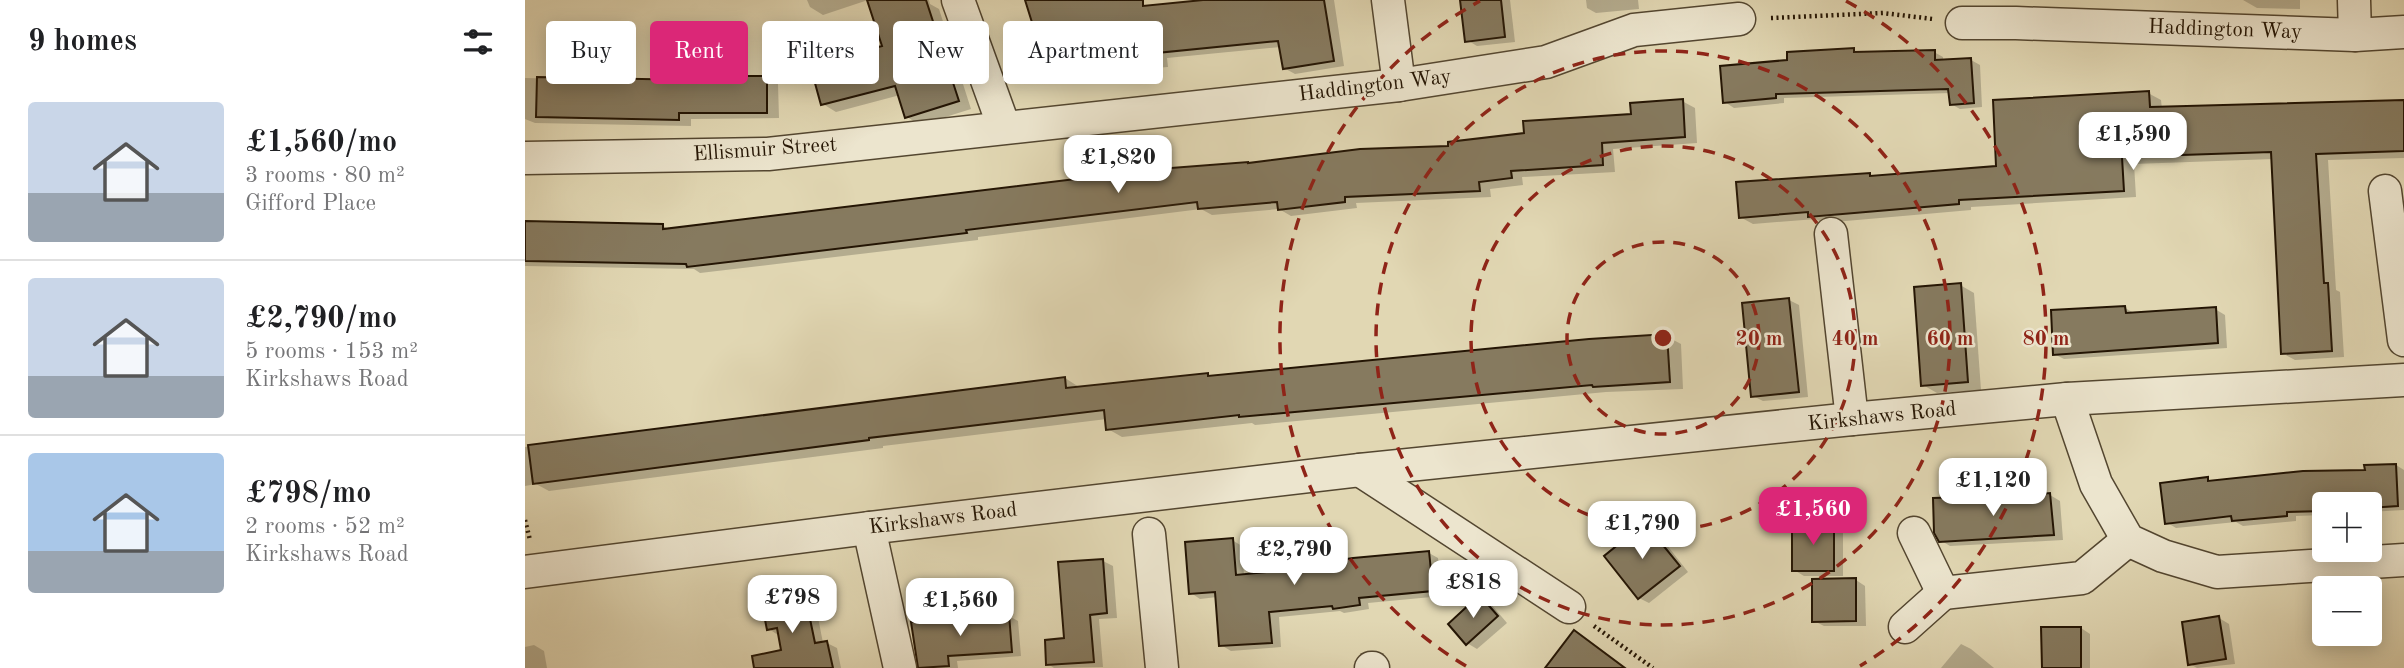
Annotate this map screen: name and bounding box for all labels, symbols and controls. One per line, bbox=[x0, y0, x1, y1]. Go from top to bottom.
street label: Haddington Way bbox=[2148, 17, 2302, 43]
chip: Buy bbox=[546, 21, 636, 84]
chip: Rent bbox=[650, 21, 748, 84]
chip: Filters bbox=[762, 21, 879, 84]
chip: New bbox=[893, 21, 989, 84]
chip: Apartment bbox=[1003, 21, 1163, 84]
icon: filters bbox=[459, 23, 497, 61]
text: 9 homes bbox=[28, 27, 137, 57]
street label: Haddington Way bbox=[1297, 66, 1453, 106]
pin: £1,590 bbox=[2076, 113, 2190, 172]
text: £1,590 bbox=[2095, 123, 2171, 146]
text: £1,560/mo bbox=[245, 128, 397, 158]
icon: home bbox=[84, 130, 168, 214]
street label: Ellismuir Street bbox=[692, 134, 838, 166]
pin: £1,820 bbox=[1061, 136, 1175, 195]
text: £1,820 bbox=[1080, 146, 1156, 169]
text: 3 rooms · 80 m² bbox=[245, 164, 405, 187]
text: Gifford Place bbox=[245, 192, 376, 215]
text: £2,790/mo bbox=[245, 304, 397, 334]
icon: home bbox=[84, 306, 168, 390]
centre of rings bbox=[1651, 326, 1675, 350]
text: 20 m bbox=[1735, 329, 1783, 350]
text: 40 m bbox=[1831, 329, 1879, 350]
text: 60 m bbox=[1926, 329, 1974, 350]
text: 80 m bbox=[2022, 329, 2070, 350]
text: 5 rooms · 153 m² bbox=[245, 340, 418, 363]
text: Kirkshaws Road bbox=[245, 368, 409, 391]
street label: Kirkshaws Road bbox=[1807, 399, 1958, 435]
pin: £1,120 bbox=[1936, 458, 2050, 518]
text: £1,120 bbox=[1955, 469, 2031, 492]
text: £798/mo bbox=[245, 479, 371, 509]
icon: home bbox=[84, 481, 168, 565]
pin: £1,560 bbox=[1756, 488, 1870, 547]
map controls bbox=[2312, 492, 2382, 646]
button: + bbox=[2312, 492, 2382, 562]
text: £1,560 bbox=[1775, 498, 1851, 521]
street label: Kirkshaws Road bbox=[867, 499, 1019, 539]
pin: £1,790 bbox=[1585, 502, 1699, 561]
text: £1,790 bbox=[1604, 512, 1680, 535]
text: 2 rooms · 52 m² bbox=[245, 515, 405, 538]
pin: £2,790 bbox=[1237, 528, 1351, 587]
text: £2,790 bbox=[1256, 538, 1332, 561]
text: Kirkshaws Road bbox=[245, 543, 409, 566]
pin: £818 bbox=[1432, 560, 1514, 620]
text: £818 bbox=[1445, 571, 1501, 594]
pin: £798 bbox=[751, 576, 833, 635]
button: − bbox=[2312, 576, 2382, 646]
pin: £1,560 bbox=[903, 578, 1017, 638]
text: £798 bbox=[764, 586, 820, 609]
text: £1,560 bbox=[922, 589, 998, 612]

